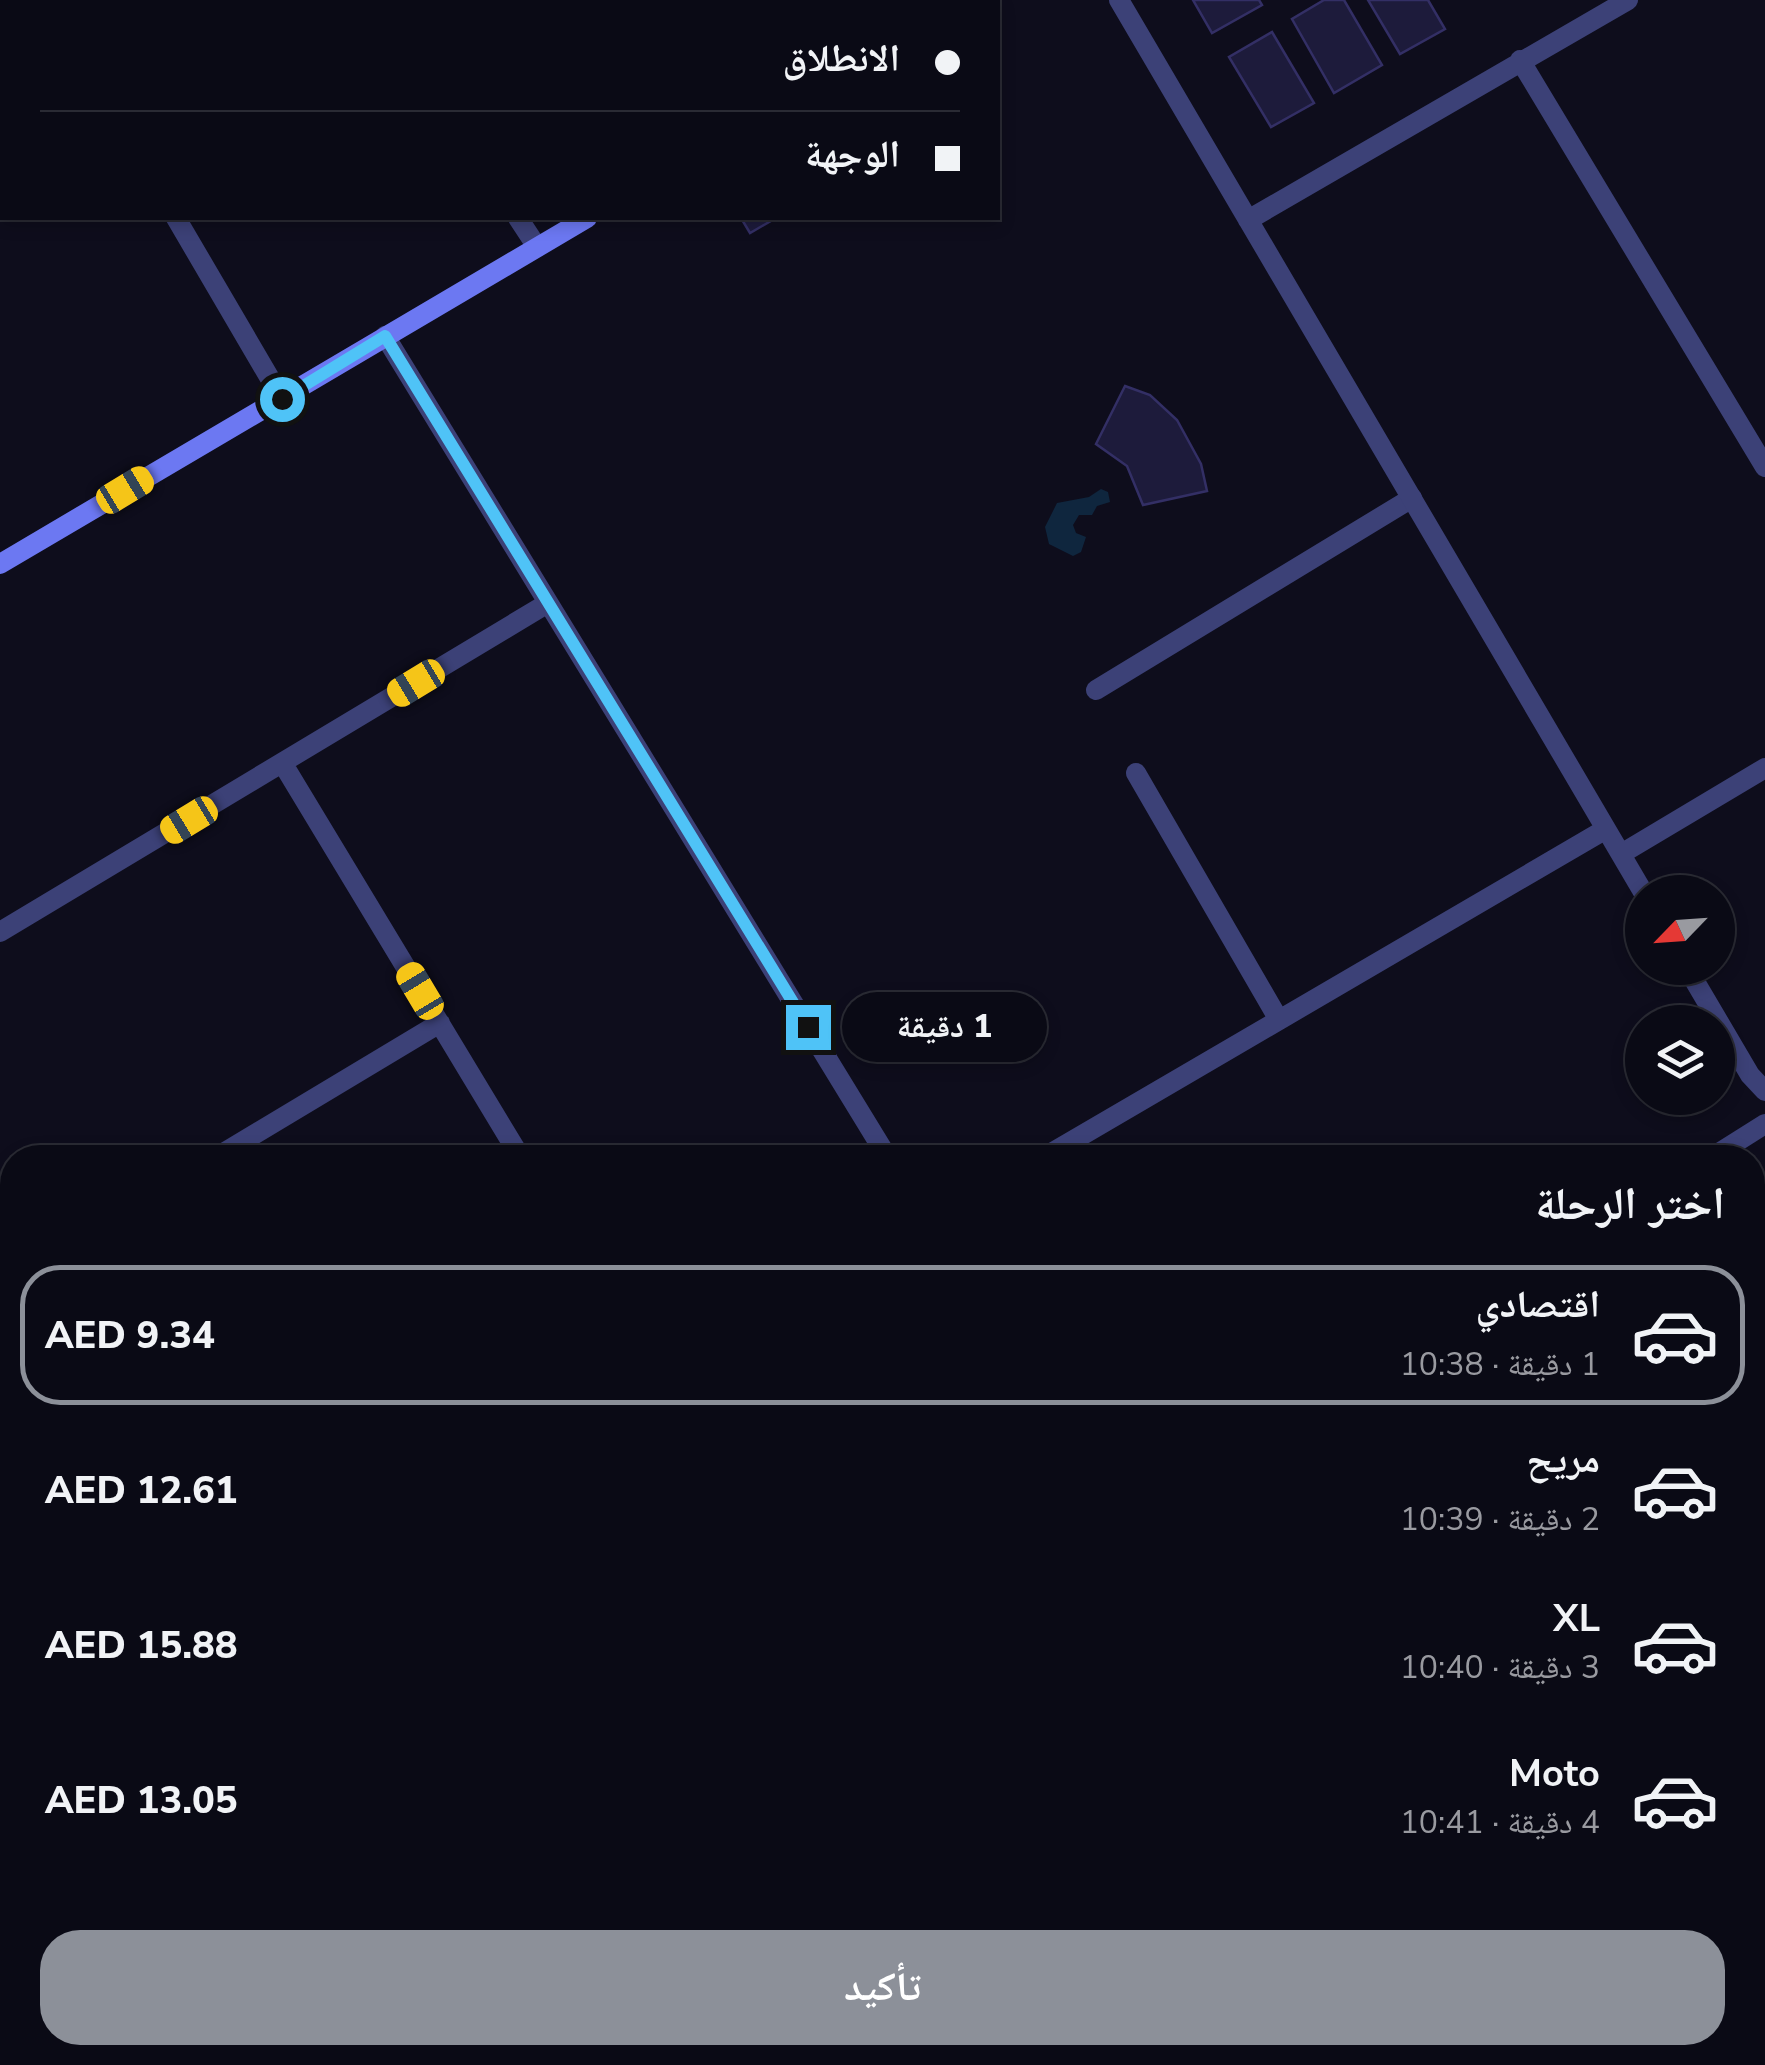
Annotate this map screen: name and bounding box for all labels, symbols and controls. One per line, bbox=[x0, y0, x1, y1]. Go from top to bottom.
text: الانطلاق bbox=[782, 33, 900, 84]
text: الوجهة bbox=[805, 129, 900, 180]
route start bbox=[260, 377, 305, 422]
car bbox=[92, 462, 158, 518]
car bbox=[383, 655, 449, 711]
car bbox=[156, 792, 222, 848]
north arrow bbox=[1625, 875, 1735, 985]
map controls bbox=[1625, 875, 1735, 1115]
car bbox=[392, 958, 448, 1024]
callout: 1 دقيقة bbox=[843, 992, 1048, 1062]
route end bbox=[786, 1005, 831, 1050]
text: 1 دقيقة bbox=[897, 1005, 992, 1048]
button: layers bbox=[1625, 1005, 1735, 1115]
text: اختر الرحلة bbox=[1535, 1174, 1725, 1235]
text: اقتصادي bbox=[1476, 1279, 1600, 1330]
icon: car bbox=[1630, 1290, 1720, 1380]
text: AED 9.34 bbox=[45, 1310, 215, 1361]
text: 1 دقيقة · 10:38 bbox=[1400, 1343, 1600, 1386]
text: مريح bbox=[1526, 1434, 1600, 1485]
icon: car bbox=[1630, 1445, 1720, 1535]
text: AED 12.61 bbox=[45, 1465, 238, 1516]
text: 2 دقيقة · 10:39 bbox=[1400, 1498, 1600, 1541]
text: XL bbox=[1553, 1593, 1600, 1644]
icon: car bbox=[1630, 1600, 1720, 1690]
text: AED 15.88 bbox=[45, 1620, 238, 1671]
text: 3 دقيقة · 10:40 bbox=[1400, 1646, 1600, 1689]
text: Moto bbox=[1509, 1748, 1600, 1799]
icon: car bbox=[1630, 1755, 1720, 1845]
text: AED 13.05 bbox=[45, 1775, 238, 1826]
text: 4 دقيقة · 10:41 bbox=[1400, 1801, 1600, 1844]
button: تأكيد bbox=[40, 1930, 1725, 2045]

